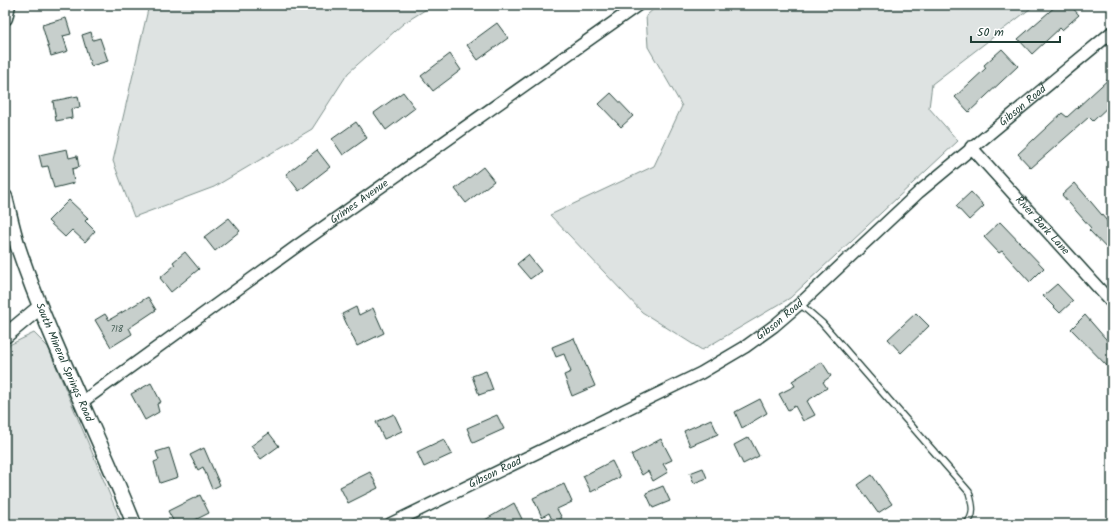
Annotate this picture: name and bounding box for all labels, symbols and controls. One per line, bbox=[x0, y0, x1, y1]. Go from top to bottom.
scale bar bbox=[971, 18, 1060, 44]
text: 50 m bbox=[977, 23, 1004, 42]
street label: Gibson Road bbox=[995, 80, 1051, 131]
street label: Grimes Avenue bbox=[326, 175, 392, 229]
street label: River Bark Lane bbox=[1011, 192, 1074, 259]
street label: Gibson Road bbox=[752, 295, 808, 345]
street label: South Mineral Springs Road bbox=[30, 300, 98, 425]
house number: 718 bbox=[111, 322, 124, 337]
street label: Gibson Road bbox=[466, 452, 525, 493]

